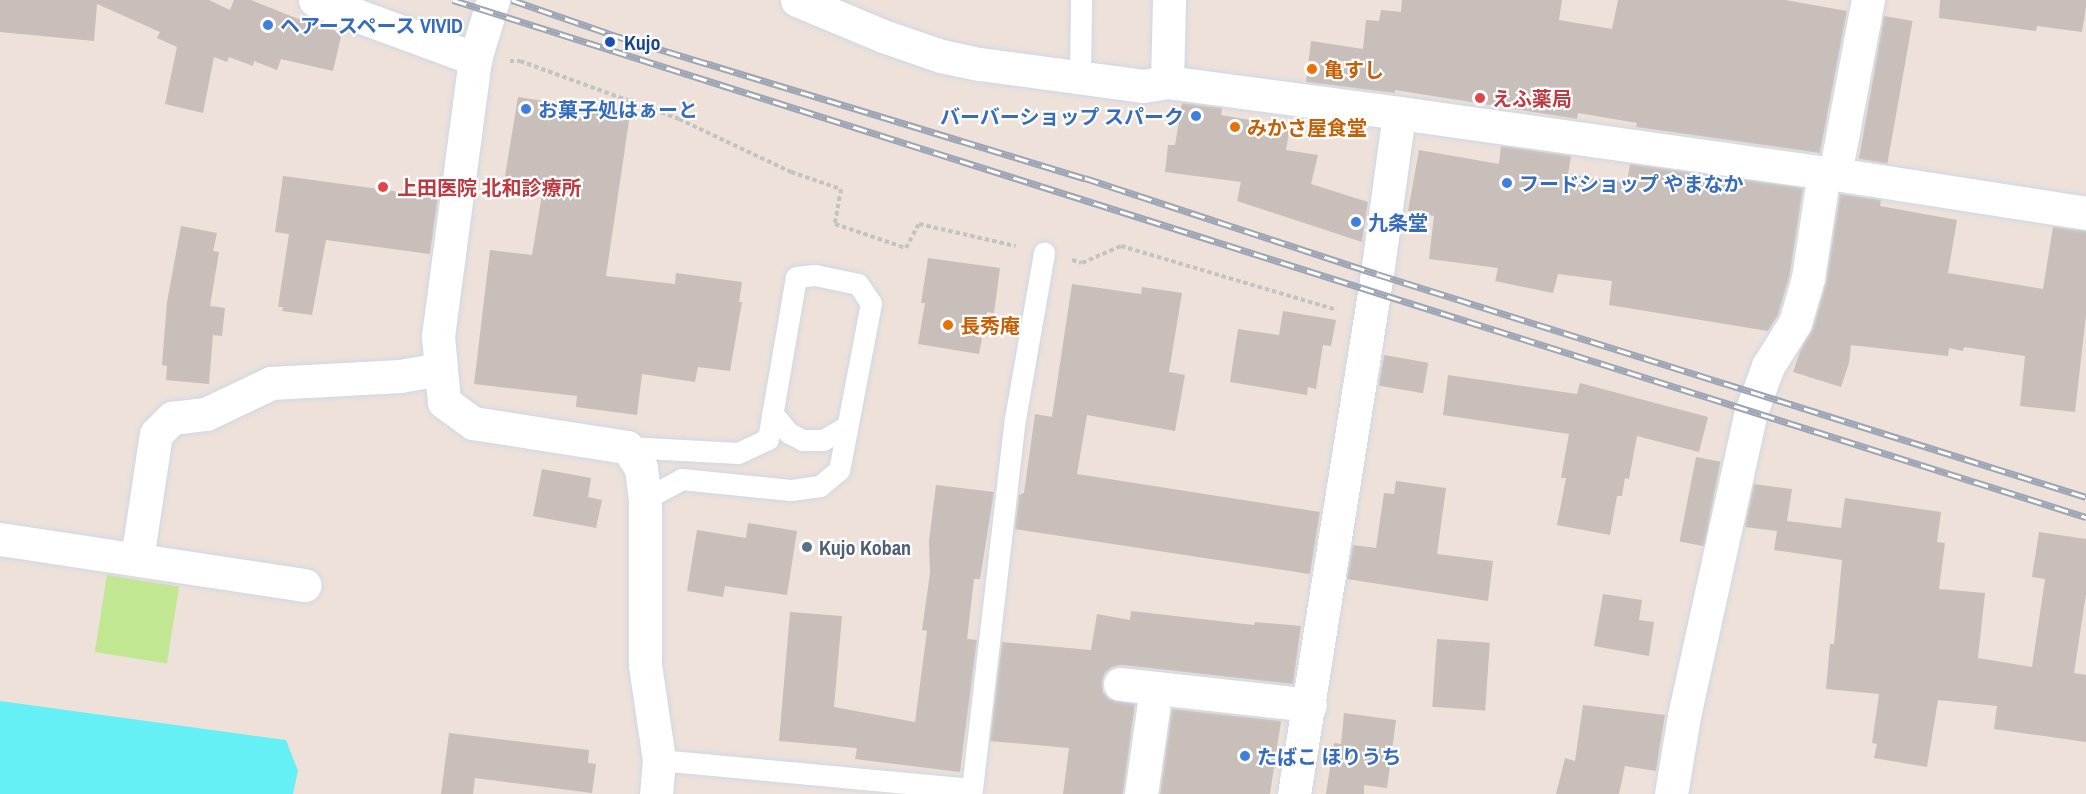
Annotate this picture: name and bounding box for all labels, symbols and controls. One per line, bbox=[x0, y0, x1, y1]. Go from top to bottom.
place label: ヘアースペース VIVID bbox=[280, 13, 466, 37]
marker: ヘアースペース VIVID bbox=[261, 18, 275, 32]
place label: Kujo bbox=[624, 30, 660, 54]
marker: Kujo bbox=[601, 33, 619, 51]
place label: 亀すし bbox=[1324, 57, 1384, 81]
marker: 亀すし bbox=[1305, 62, 1319, 76]
place label: えふ薬局 bbox=[1492, 86, 1572, 110]
marker: えふ薬局 bbox=[1473, 91, 1487, 105]
place label: お菓子処はぁーと bbox=[538, 97, 698, 121]
marker: お菓子処はぁーと bbox=[519, 102, 533, 116]
place label: バーバーショップ スパーク bbox=[939, 104, 1184, 128]
marker: バーバーショップ スパーク bbox=[1189, 109, 1203, 123]
place label: みかさ屋食堂 bbox=[1247, 115, 1367, 139]
marker: みかさ屋食堂 bbox=[1228, 120, 1242, 134]
place label: フードショップ やまなか bbox=[1519, 171, 1744, 195]
place label: 上田医院 北和診療所 bbox=[397, 175, 582, 199]
marker: フードショップ やまなか bbox=[1500, 176, 1514, 190]
marker: 上田医院 北和診療所 bbox=[374, 178, 392, 196]
place label: 九条堂 bbox=[1368, 210, 1428, 234]
marker: 九条堂 bbox=[1349, 215, 1363, 229]
place label: 長秀庵 bbox=[960, 313, 1020, 337]
marker: 長秀庵 bbox=[941, 318, 955, 332]
place label: Kujo Koban bbox=[819, 535, 911, 559]
marker: Kujo Koban bbox=[800, 540, 814, 554]
place label: たばこ ほりうち bbox=[1257, 744, 1402, 768]
marker: たばこ ほりうち bbox=[1238, 749, 1252, 763]

